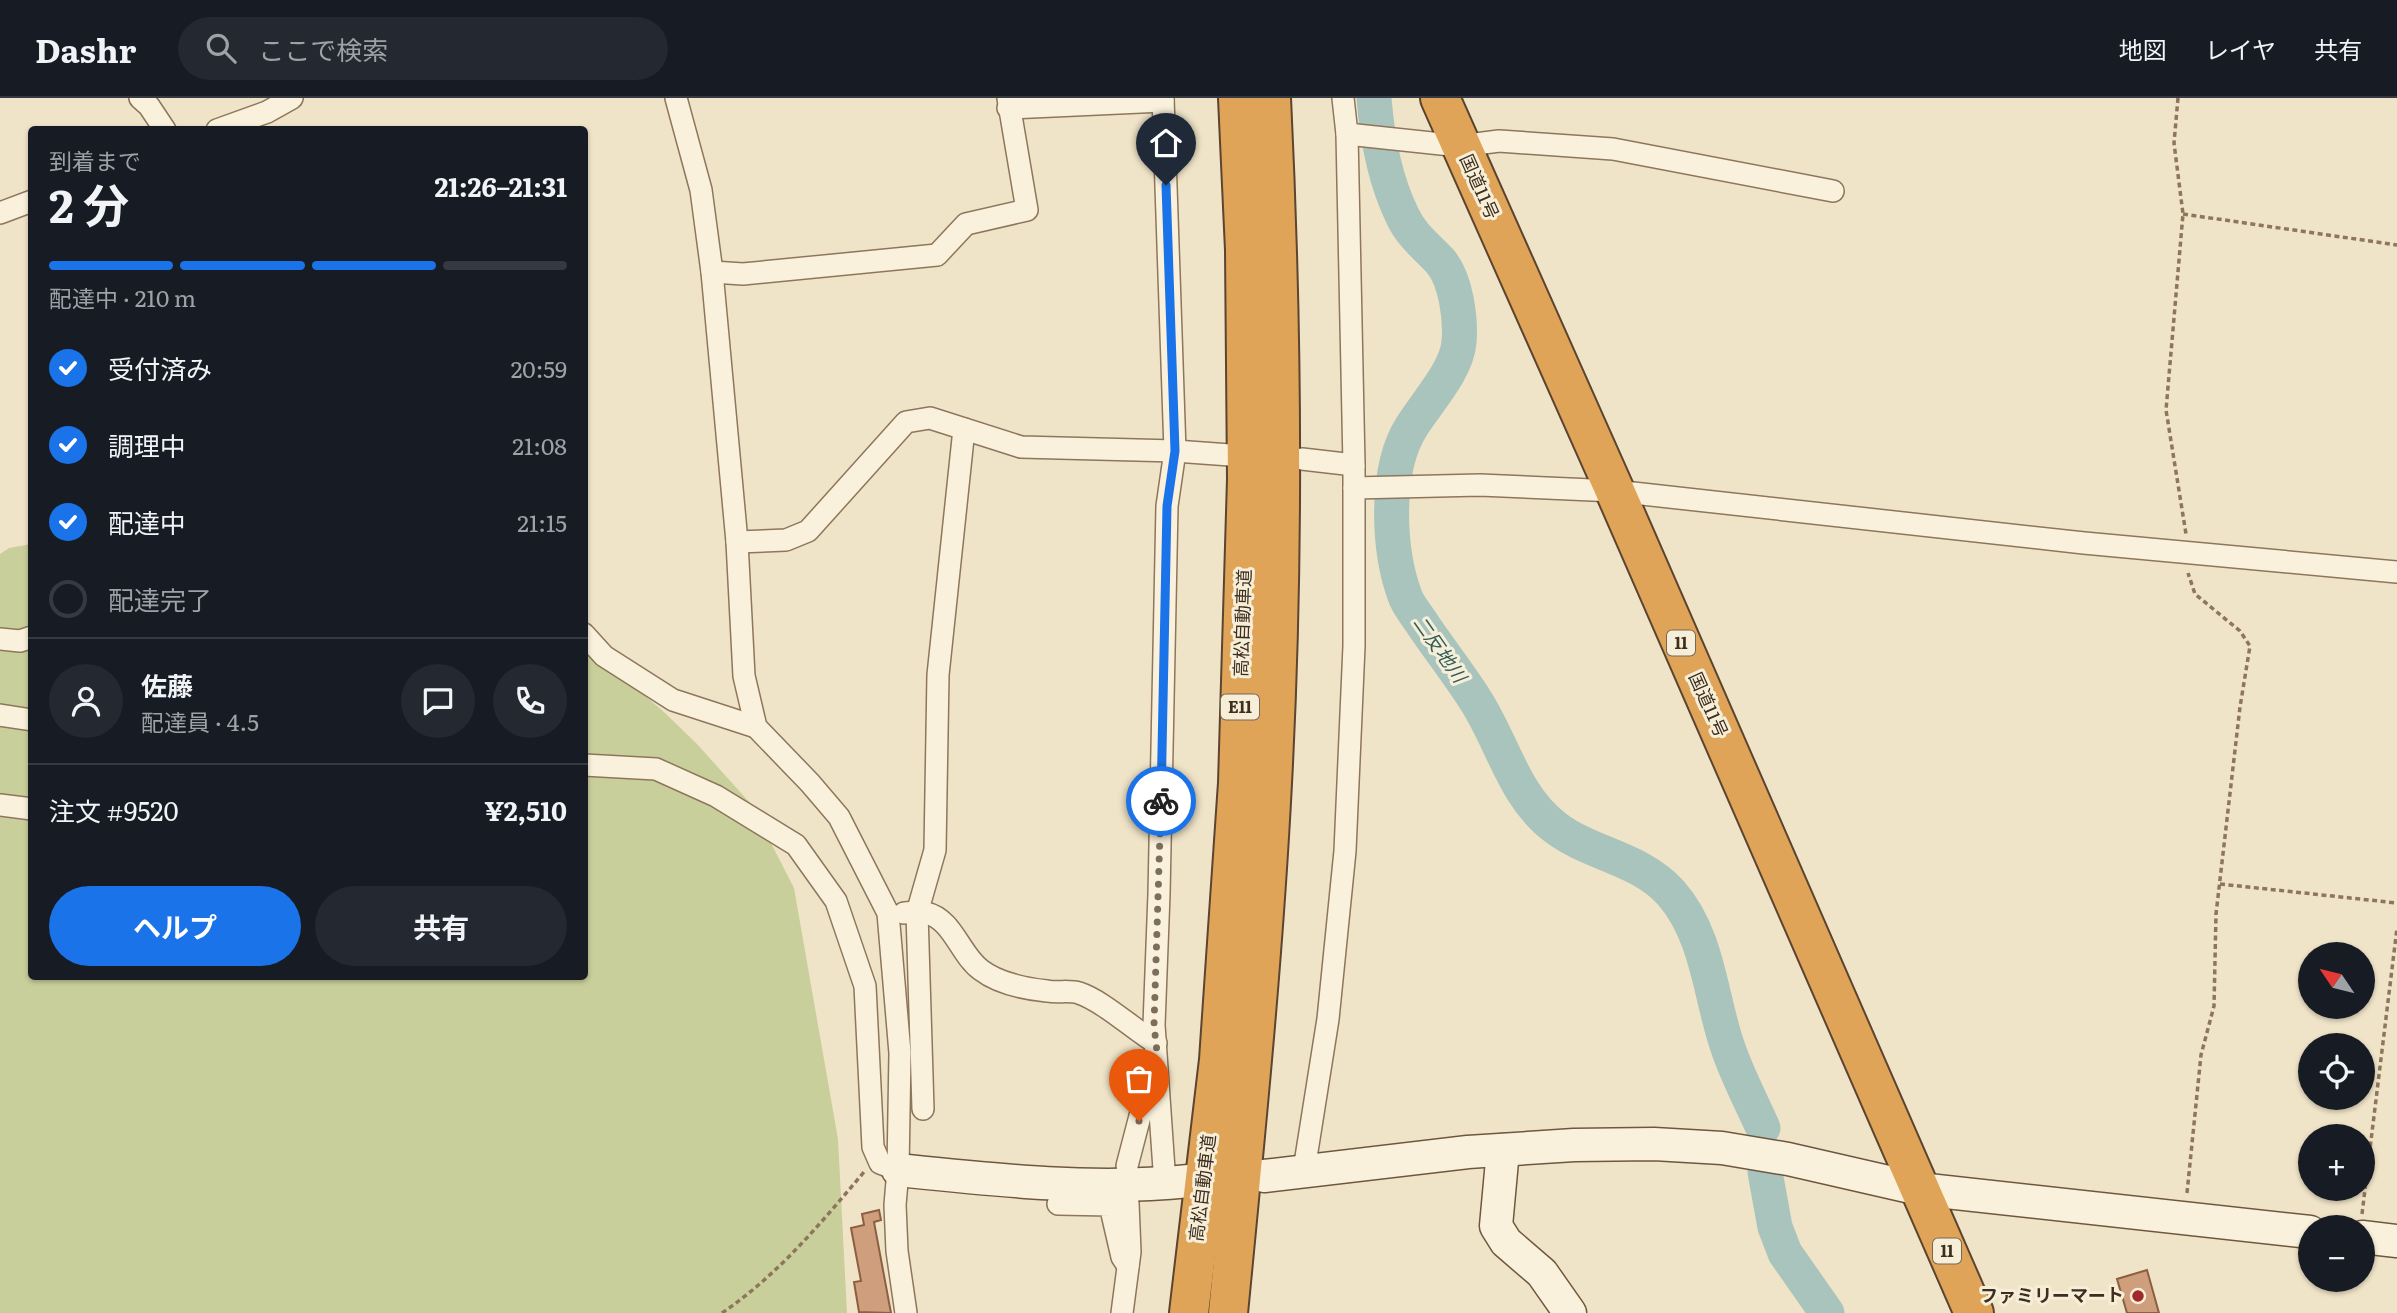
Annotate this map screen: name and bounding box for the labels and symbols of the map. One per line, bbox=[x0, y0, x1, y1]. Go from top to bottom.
pin bbox=[1136, 113, 1196, 185]
street label: 国道11号 bbox=[1454, 150, 1507, 223]
street label: 高松自動車道 bbox=[1226, 569, 1257, 677]
water label: 二反地川 bbox=[1408, 609, 1475, 689]
road number: 11 bbox=[1667, 630, 1695, 656]
street label: 国道11号 bbox=[1683, 668, 1736, 741]
road number: E11 bbox=[1221, 694, 1259, 720]
courier bbox=[1126, 766, 1196, 836]
north arrow bbox=[2298, 942, 2375, 1018]
pin bbox=[1109, 1049, 1169, 1121]
street label: 高松自動車道 bbox=[1182, 1133, 1221, 1243]
road number: 11 bbox=[1933, 1238, 1961, 1264]
place label: ファミリーマート bbox=[1980, 1281, 2124, 1308]
marker: ファミリーマート bbox=[2130, 1288, 2146, 1304]

